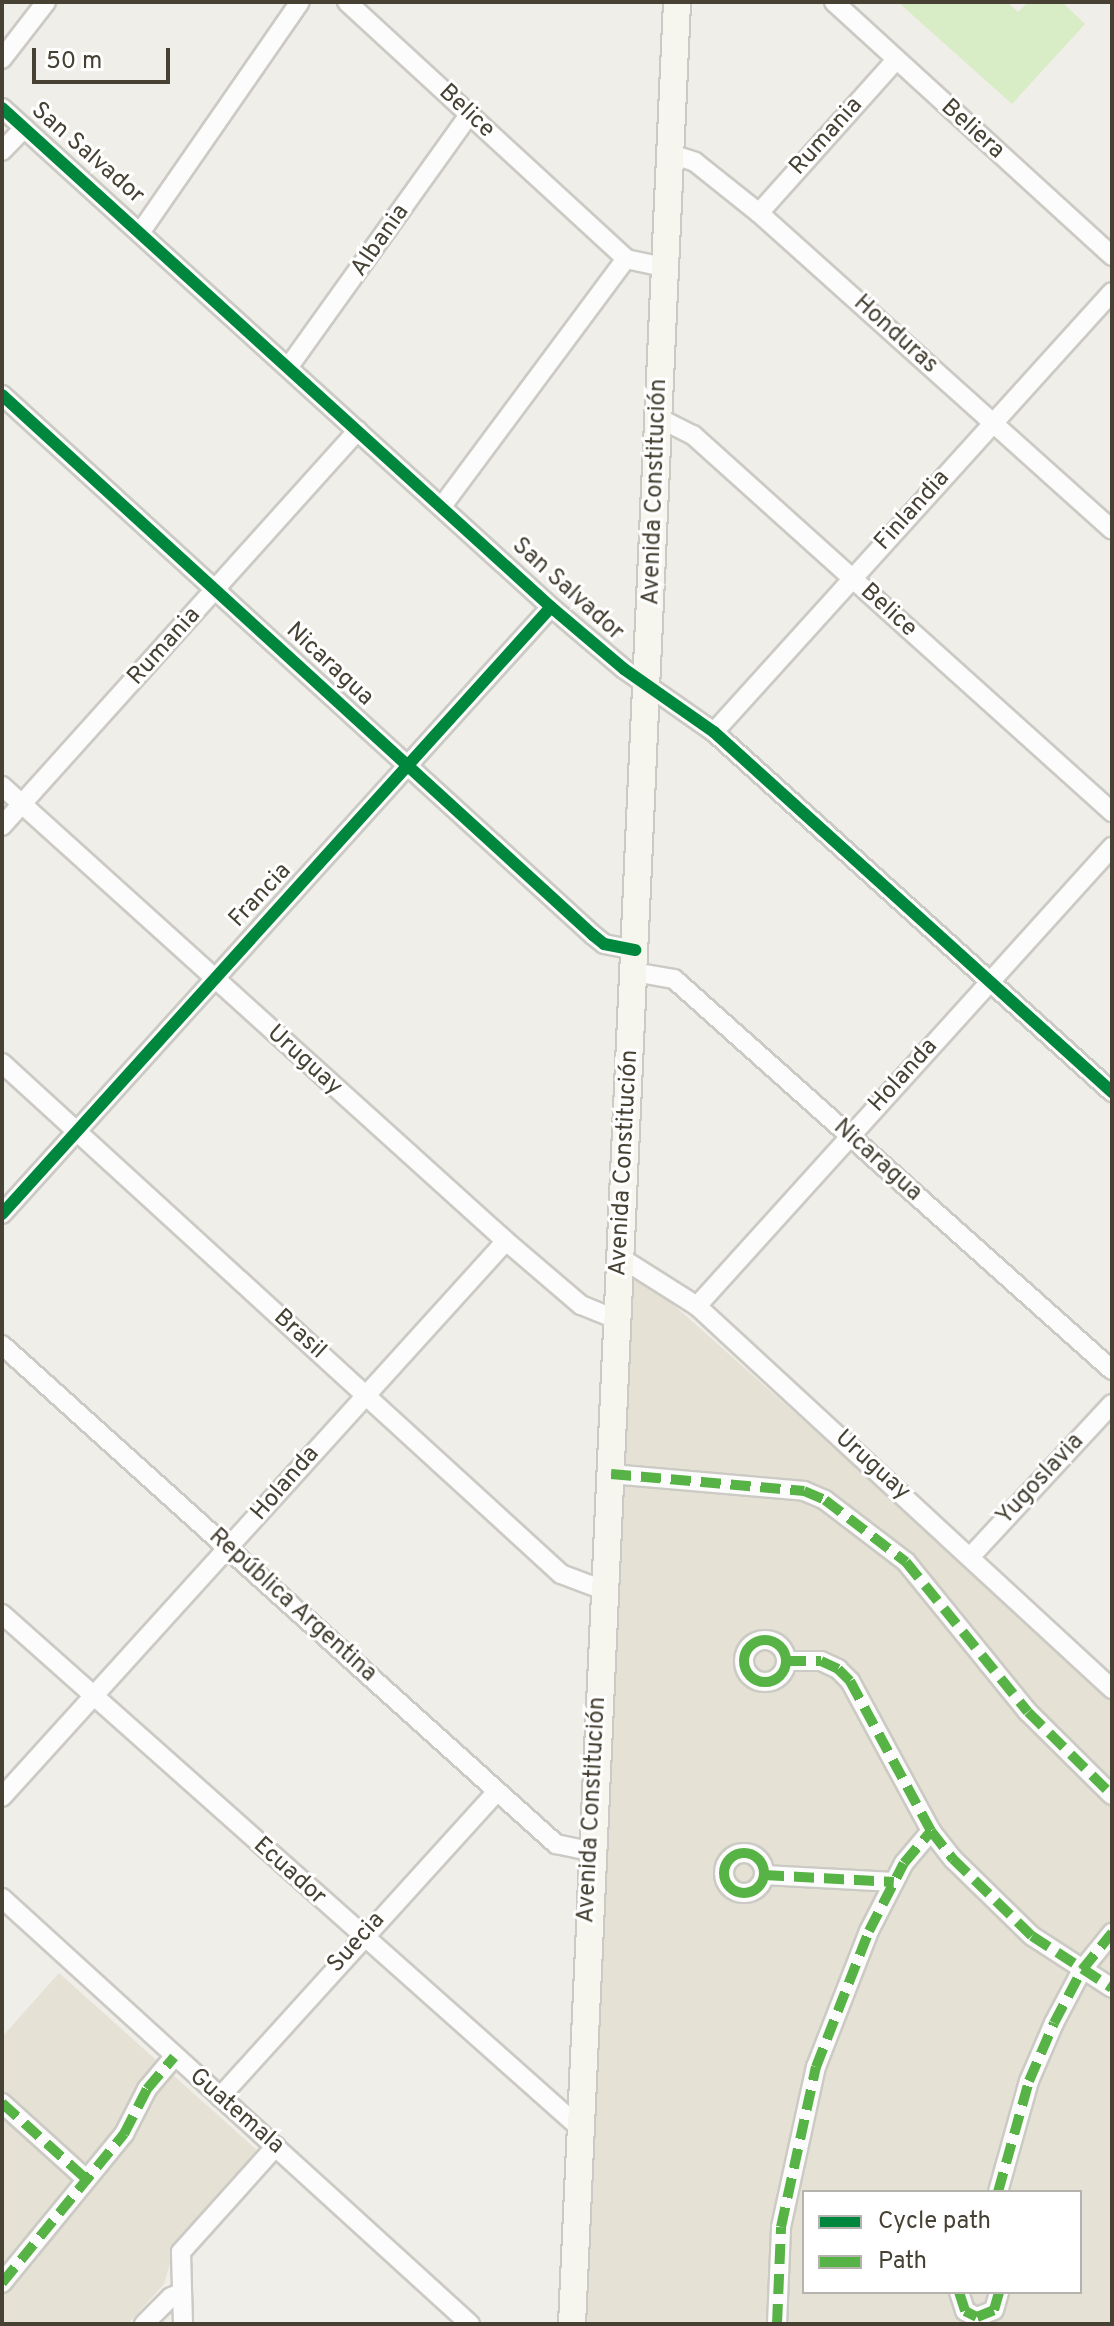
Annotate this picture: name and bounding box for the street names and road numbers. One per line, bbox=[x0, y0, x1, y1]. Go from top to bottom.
street label: Belice bbox=[432, 79, 500, 145]
street label: Rumania bbox=[785, 92, 869, 182]
street label: Beliera bbox=[934, 94, 1010, 166]
street label: San Salvador bbox=[24, 97, 150, 211]
street label: Albania bbox=[346, 199, 416, 283]
street label: Honduras bbox=[847, 290, 943, 380]
street label: Avenida Constitución bbox=[638, 378, 674, 606]
street label: Finlandia bbox=[869, 465, 957, 557]
street label: San Salvador bbox=[505, 532, 629, 648]
street label: Belice bbox=[854, 578, 922, 644]
street label: Rumania bbox=[123, 602, 207, 692]
street label: Nicaragua bbox=[279, 617, 379, 713]
street label: Francia bbox=[224, 858, 298, 934]
street label: Uruguay bbox=[260, 1020, 348, 1102]
street label: Holanda bbox=[863, 1033, 945, 1119]
street label: Avenida Constitución bbox=[605, 1049, 645, 1277]
street label: Nicaragua bbox=[827, 1114, 927, 1208]
street label: Brasil bbox=[267, 1304, 331, 1366]
street label: Uruguay bbox=[828, 1425, 916, 1507]
street label: Yugoslavia bbox=[991, 1428, 1091, 1532]
street label: Holanda bbox=[246, 1441, 326, 1527]
street label: República Argentina bbox=[202, 1523, 382, 1689]
street label: Avenida Constitución bbox=[573, 1696, 613, 1924]
street label: Ecuador bbox=[247, 1832, 331, 1912]
street label: Suecia bbox=[322, 1907, 392, 1979]
street label: Guatemala bbox=[183, 2063, 289, 2161]

